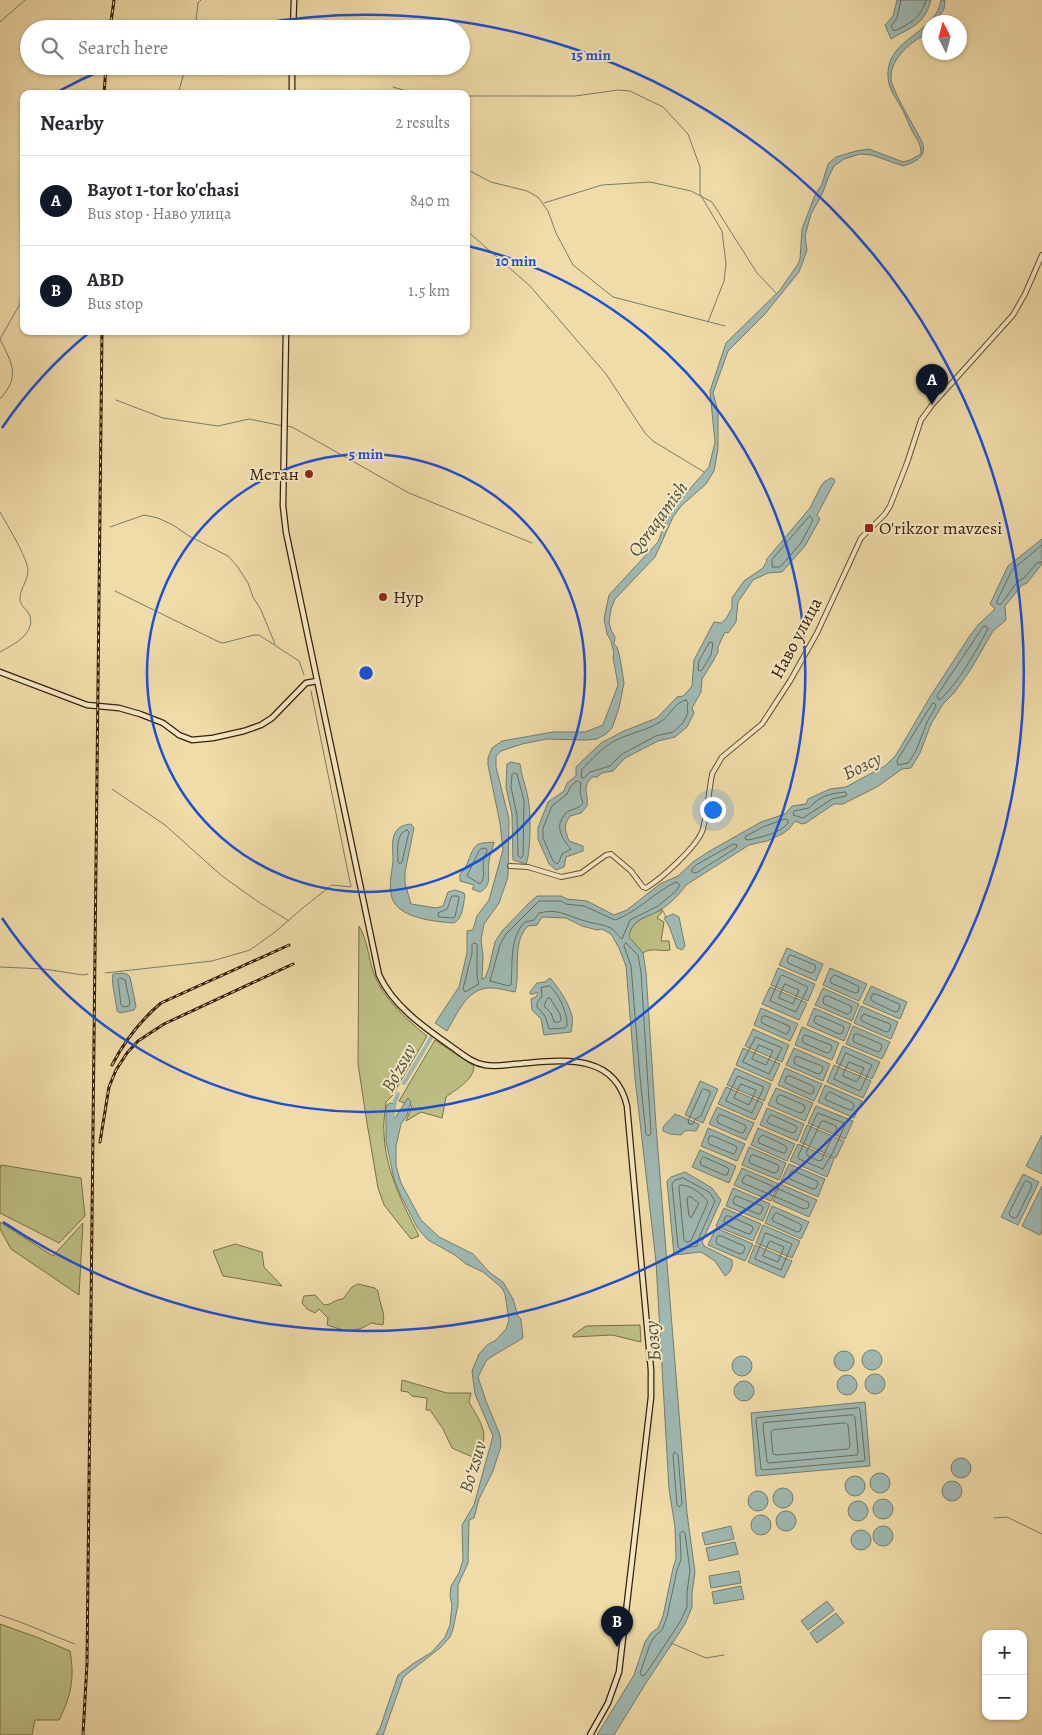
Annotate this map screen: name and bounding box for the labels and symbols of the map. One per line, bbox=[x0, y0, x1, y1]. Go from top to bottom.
north arrow bbox=[922, 15, 967, 60]
text: 15 min bbox=[571, 45, 611, 65]
text: 10 min bbox=[496, 251, 537, 271]
pin: A bbox=[916, 364, 948, 405]
text: 5 min bbox=[349, 444, 384, 464]
place label: Метан bbox=[249, 462, 299, 486]
marker: Метан bbox=[303, 468, 315, 480]
water label: Qoraqamish bbox=[622, 476, 694, 562]
place label: O'rikzor mavzesi bbox=[879, 516, 1002, 540]
marker: O'rikzor mavzesi bbox=[863, 522, 875, 534]
place label: Нур bbox=[393, 585, 424, 609]
marker: Нур bbox=[377, 591, 389, 603]
street label: Наво улица bbox=[765, 593, 828, 683]
centre of rings bbox=[357, 664, 375, 682]
water label: Бозсу bbox=[838, 745, 886, 787]
your location bbox=[700, 797, 726, 823]
water label: Bo'zsuv bbox=[375, 1039, 423, 1097]
water label: Бозсу bbox=[638, 1319, 668, 1362]
water label: Boʻzsuv bbox=[453, 1438, 493, 1496]
pin: B bbox=[601, 1606, 633, 1647]

